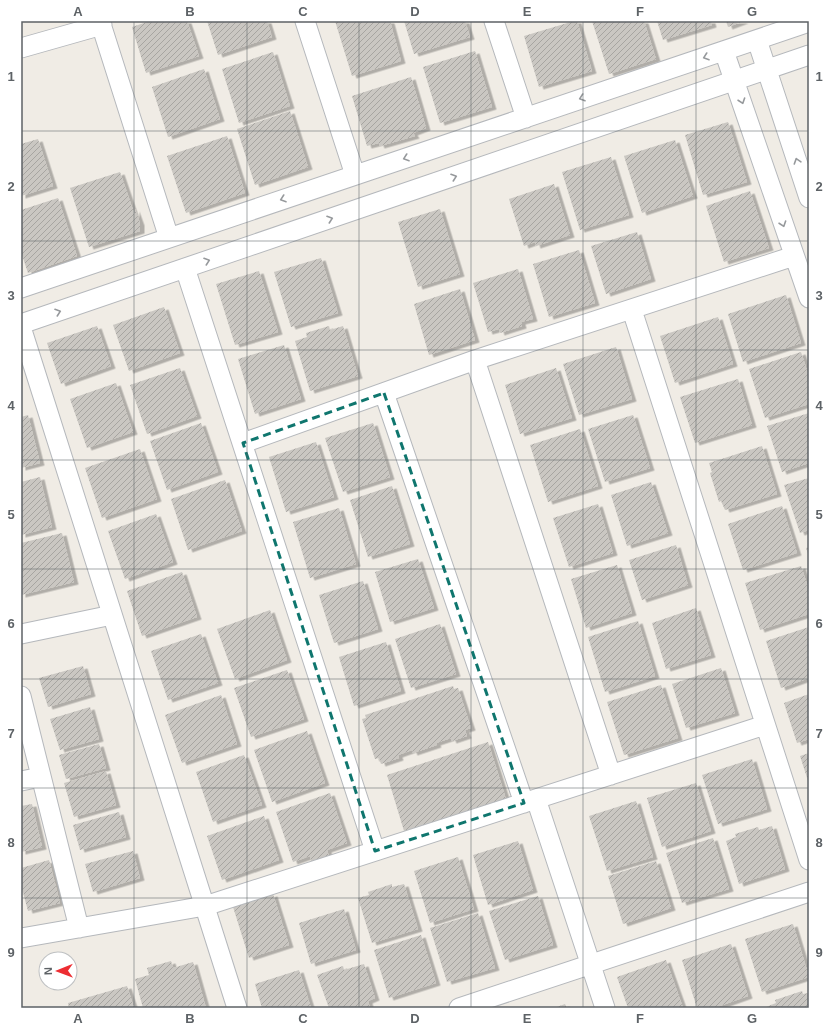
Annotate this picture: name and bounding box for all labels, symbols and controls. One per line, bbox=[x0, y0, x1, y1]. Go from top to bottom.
text: A bbox=[73, 4, 83, 19]
text: B bbox=[185, 4, 195, 19]
text: C bbox=[298, 4, 308, 19]
text: D bbox=[410, 4, 420, 19]
text: E bbox=[523, 4, 532, 19]
text: F bbox=[636, 4, 644, 19]
text: G bbox=[747, 4, 757, 19]
one-way arrow bbox=[702, 52, 709, 61]
text: 1 bbox=[7, 69, 15, 84]
text: 1 bbox=[815, 69, 823, 84]
one-way arrow bbox=[579, 94, 586, 102]
one-way arrow bbox=[737, 97, 745, 104]
one-way arrow bbox=[403, 153, 410, 162]
one-way arrow bbox=[793, 157, 802, 164]
one-way arrow bbox=[450, 173, 457, 181]
text: 2 bbox=[7, 179, 15, 194]
text: 2 bbox=[815, 179, 823, 194]
one-way arrow bbox=[280, 195, 287, 203]
one-way arrow bbox=[327, 215, 334, 223]
one-way arrow bbox=[779, 220, 787, 227]
one-way arrow bbox=[204, 257, 211, 265]
text: 3 bbox=[7, 288, 15, 303]
text: 3 bbox=[815, 288, 823, 303]
one-way arrow bbox=[54, 308, 61, 316]
text: 4 bbox=[7, 398, 15, 413]
text: 4 bbox=[815, 398, 823, 413]
text: 5 bbox=[7, 507, 15, 522]
text: 5 bbox=[815, 507, 823, 522]
text: 6 bbox=[7, 616, 15, 631]
text: 6 bbox=[815, 616, 823, 631]
text: 7 bbox=[7, 726, 15, 741]
text: 7 bbox=[815, 726, 823, 741]
text: 8 bbox=[7, 835, 15, 850]
text: 8 bbox=[815, 835, 823, 850]
text: 9 bbox=[7, 945, 15, 960]
text: 9 bbox=[815, 945, 823, 960]
north arrow bbox=[38, 951, 78, 991]
text: N bbox=[42, 967, 54, 975]
text: A bbox=[73, 1011, 83, 1026]
text: B bbox=[185, 1011, 195, 1026]
text: C bbox=[298, 1011, 308, 1026]
text: D bbox=[410, 1011, 420, 1026]
text: E bbox=[523, 1011, 532, 1026]
text: F bbox=[636, 1011, 644, 1026]
text: G bbox=[747, 1011, 757, 1026]

